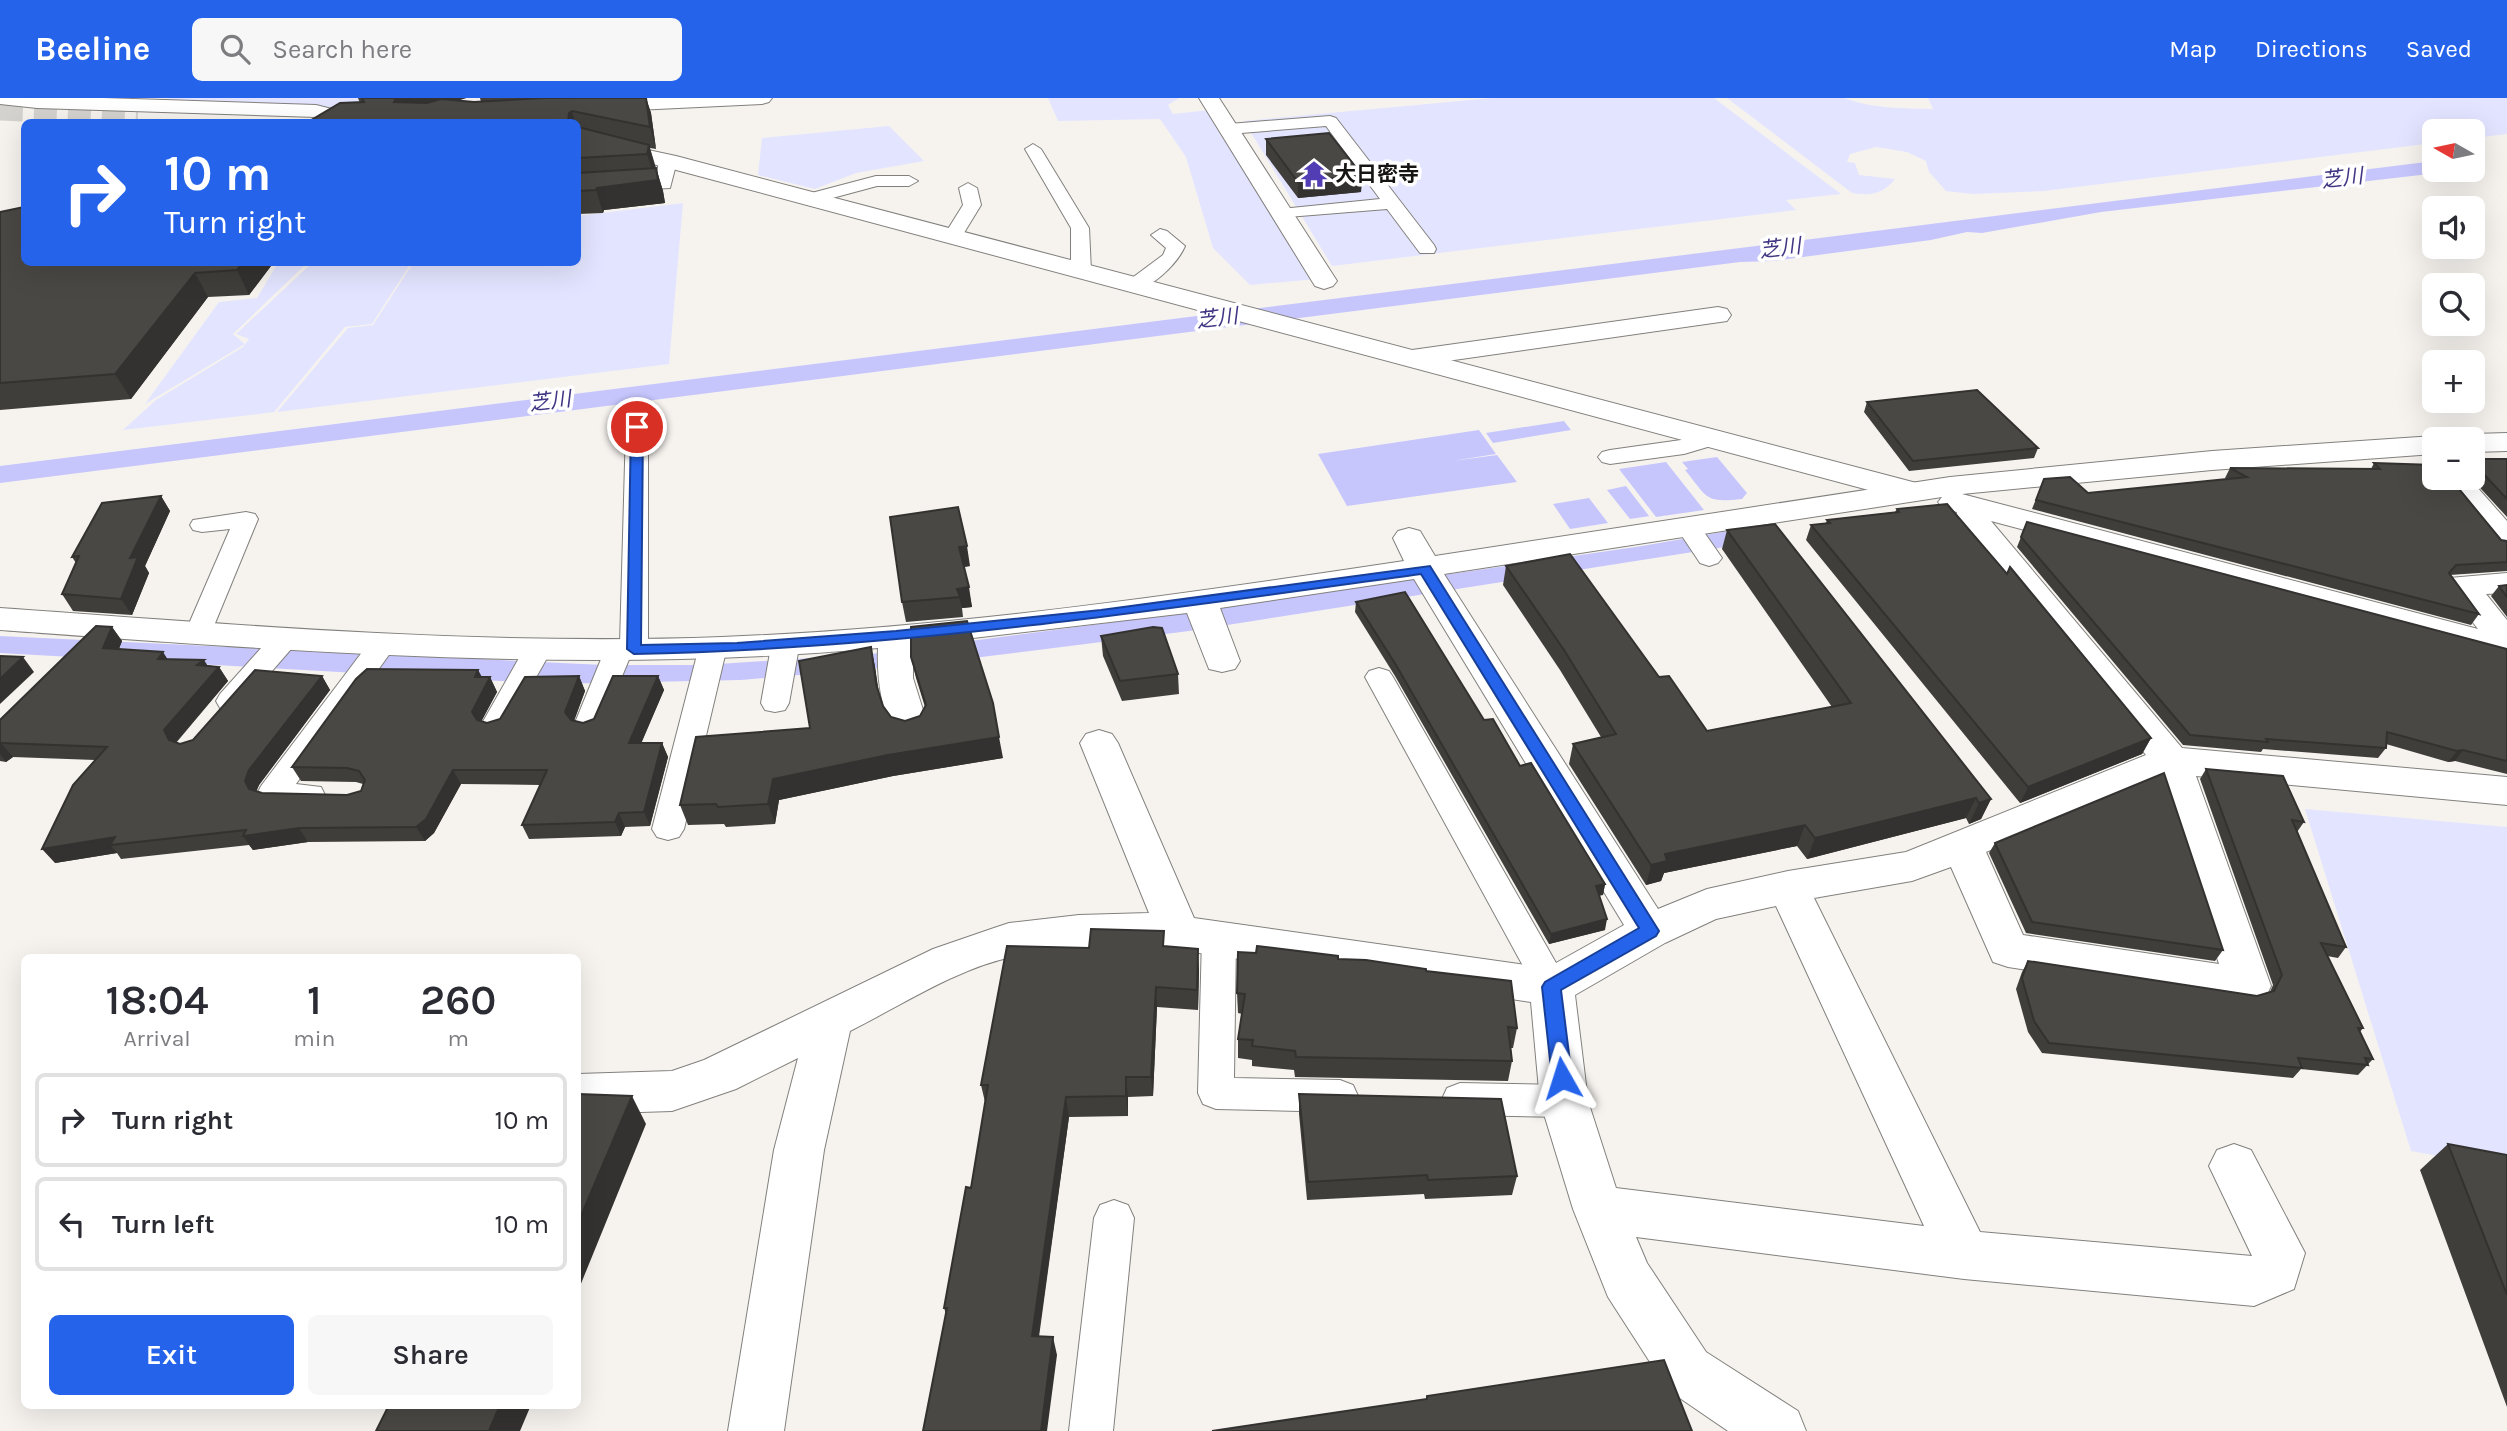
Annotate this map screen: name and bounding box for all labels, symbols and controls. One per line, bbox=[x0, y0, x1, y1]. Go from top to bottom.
search box bbox=[192, 18, 682, 81]
text: Beeline bbox=[35, 30, 150, 68]
icon: search bbox=[216, 30, 254, 68]
text: Search here bbox=[272, 34, 412, 65]
text: Map bbox=[2169, 35, 2217, 63]
text: Directions bbox=[2255, 35, 2368, 63]
text: Saved bbox=[2406, 35, 2472, 63]
north arrow bbox=[2422, 119, 2485, 182]
map controls bbox=[2422, 119, 2485, 490]
text: 10 m bbox=[164, 145, 271, 202]
icon: right bbox=[49, 147, 140, 238]
temple icon: 大日密寺 bbox=[1299, 159, 1329, 189]
place label: 大日密寺 bbox=[1335, 162, 1419, 186]
water label: 芝川 bbox=[2320, 163, 2366, 192]
button: sound bbox=[2422, 196, 2485, 259]
text: Turn right bbox=[164, 204, 306, 241]
water label: 芝川 bbox=[1758, 233, 1804, 262]
button: search bbox=[2422, 273, 2485, 336]
water label: 芝川 bbox=[1195, 303, 1241, 332]
button: + bbox=[2422, 350, 2485, 413]
water label: 芝川 bbox=[528, 386, 574, 415]
pin bbox=[607, 397, 667, 457]
icon: arrive bbox=[618, 408, 656, 446]
button: − bbox=[2422, 427, 2485, 490]
text: 18:04 bbox=[106, 975, 209, 1025]
text: 1 bbox=[307, 975, 322, 1025]
text: 260 bbox=[420, 975, 496, 1025]
text: Arrival bbox=[123, 1025, 191, 1052]
text: min bbox=[293, 1025, 335, 1052]
text: m bbox=[447, 1025, 469, 1052]
position arrow bbox=[1525, 1041, 1599, 1115]
icon: right bbox=[53, 1101, 91, 1139]
text: Turn right bbox=[112, 1105, 233, 1136]
text: 10 m bbox=[494, 1105, 549, 1136]
icon: left bbox=[53, 1205, 91, 1243]
text: Turn left bbox=[112, 1209, 214, 1240]
text: 10 m bbox=[494, 1209, 549, 1240]
button: Exit bbox=[49, 1315, 294, 1395]
button: Share bbox=[308, 1315, 553, 1395]

